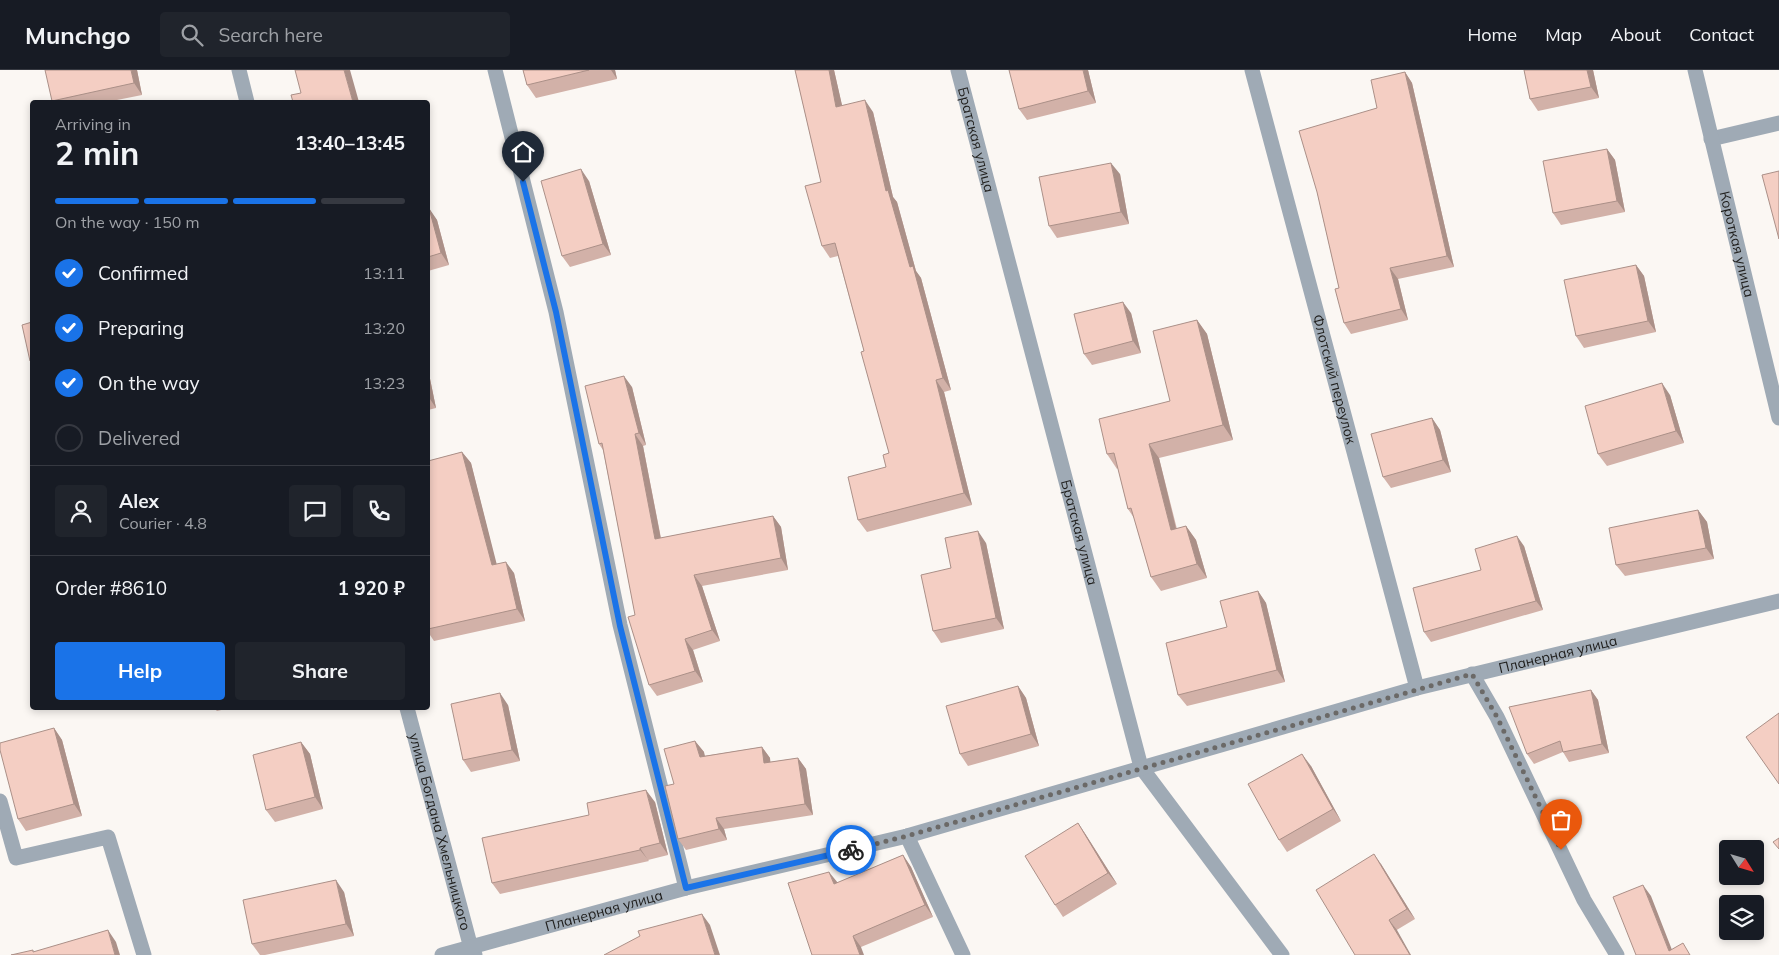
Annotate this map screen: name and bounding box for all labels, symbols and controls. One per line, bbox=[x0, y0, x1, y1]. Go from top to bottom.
search box bbox=[160, 12, 510, 57]
text: Munchgo bbox=[25, 20, 130, 50]
icon: search bbox=[178, 21, 206, 49]
text: Search here bbox=[218, 23, 323, 47]
text: Home bbox=[1467, 23, 1517, 46]
text: Map bbox=[1545, 23, 1582, 46]
text: About bbox=[1610, 23, 1661, 46]
text: Contact bbox=[1689, 23, 1754, 46]
street label: Братская улица bbox=[954, 85, 999, 194]
text: Arriving in bbox=[55, 114, 131, 134]
text: 13:40–13:45 bbox=[295, 131, 405, 155]
pin bbox=[502, 131, 544, 182]
text: 2 min bbox=[55, 133, 139, 173]
icon: home bbox=[509, 138, 537, 166]
street label: Короткая улица bbox=[1716, 189, 1758, 299]
text: On the way · 150 m bbox=[55, 212, 200, 232]
icon: check bbox=[55, 259, 83, 287]
text: Confirmed bbox=[98, 261, 189, 285]
text: 13:11 bbox=[363, 263, 405, 283]
street label: Флотский переулок bbox=[1309, 312, 1361, 446]
icon: check bbox=[55, 314, 83, 342]
text: Preparing bbox=[98, 316, 184, 340]
text: 13:20 bbox=[363, 318, 405, 338]
icon: check bbox=[55, 369, 83, 397]
text: On the way bbox=[98, 371, 200, 395]
text: 13:23 bbox=[363, 373, 405, 393]
text: Delivered bbox=[98, 426, 180, 450]
street label: Братская улица bbox=[1057, 478, 1102, 587]
button: person bbox=[55, 485, 107, 537]
button: chat bbox=[289, 485, 341, 537]
button: phone bbox=[353, 485, 405, 537]
text: Alex bbox=[119, 489, 159, 513]
text: Courier · 4.8 bbox=[119, 513, 207, 533]
text: Order #8610 bbox=[55, 576, 167, 600]
text: 1 920 ₽ bbox=[338, 576, 405, 600]
street label: Планерная улица bbox=[1497, 631, 1619, 677]
button: Help bbox=[55, 642, 225, 700]
button: Share bbox=[235, 642, 405, 700]
street label: улица Богдана Хмельницкого bbox=[405, 731, 475, 932]
pin bbox=[1540, 799, 1582, 850]
icon: bag bbox=[1547, 806, 1575, 834]
courier bbox=[826, 825, 876, 875]
icon: bike bbox=[837, 836, 865, 864]
north arrow bbox=[1719, 840, 1764, 885]
map controls bbox=[1719, 840, 1764, 940]
street label: Планерная улица bbox=[543, 886, 665, 935]
button: layers bbox=[1719, 895, 1764, 940]

